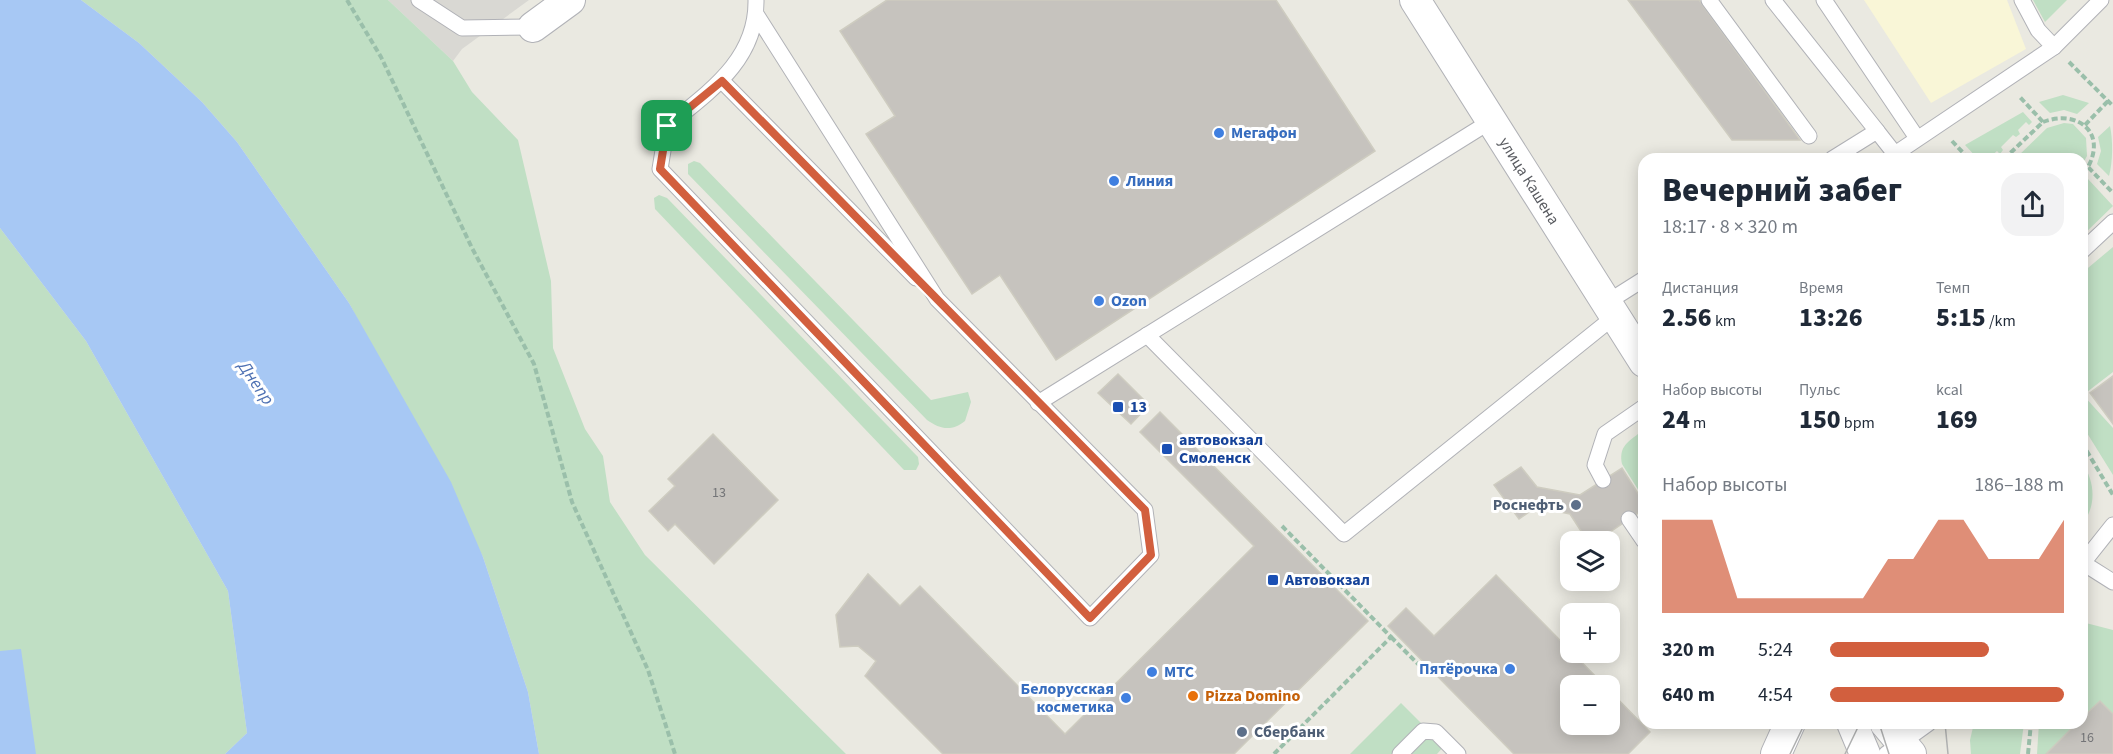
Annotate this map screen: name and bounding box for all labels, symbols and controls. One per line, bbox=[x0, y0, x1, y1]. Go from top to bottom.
pin bbox=[641, 100, 692, 151]
icon: arrive bbox=[650, 109, 683, 142]
place label: Мегафон bbox=[1231, 122, 1297, 144]
marker: Мегафон bbox=[1212, 126, 1226, 140]
street label: улица Кашена bbox=[1493, 133, 1565, 229]
text: Вечерний забег bbox=[1662, 167, 1902, 214]
place label: Линия bbox=[1125, 170, 1173, 192]
button: share bbox=[2001, 173, 2064, 236]
marker: Линия bbox=[1107, 174, 1121, 188]
text: 18:17 · 8 × 320 m bbox=[1662, 213, 1798, 241]
text: Дистанция bbox=[1662, 277, 1739, 299]
text: Время bbox=[1799, 277, 1844, 299]
text: Темп bbox=[1936, 277, 1970, 299]
place label: Ozon bbox=[1111, 290, 1147, 312]
marker: Ozon bbox=[1092, 294, 1106, 308]
text: 2.56 bbox=[1662, 299, 1712, 336]
text: 13:26 bbox=[1799, 299, 1863, 336]
text: 5:15 bbox=[1936, 299, 1986, 336]
text: km bbox=[1712, 310, 1736, 332]
text: /km bbox=[1986, 310, 2016, 332]
water label: Днепр bbox=[231, 355, 280, 410]
text: Набор высоты bbox=[1662, 379, 1762, 401]
text: Пульс bbox=[1799, 379, 1840, 401]
text: kcal bbox=[1936, 379, 1963, 401]
place label: 13 bbox=[1130, 396, 1147, 418]
marker: 13 bbox=[1111, 400, 1125, 414]
text: 24 bbox=[1662, 401, 1690, 438]
text: 150 bbox=[1799, 401, 1841, 438]
text: 169 bbox=[1936, 401, 1978, 438]
text: m bbox=[1690, 412, 1706, 434]
text: bpm bbox=[1841, 412, 1875, 434]
place label: автовокзал Смоленск bbox=[1179, 429, 1263, 469]
marker: автовокзал Смоленск bbox=[1160, 442, 1174, 456]
text: Набор высоты bbox=[1662, 471, 1787, 499]
text: 186–188 m bbox=[1974, 471, 2064, 499]
house number: 13 bbox=[712, 483, 726, 503]
place label: Роснефть bbox=[1493, 494, 1564, 516]
marker: Роснефть bbox=[1569, 498, 1583, 512]
map controls bbox=[1560, 531, 1620, 735]
button: layers bbox=[1560, 531, 1620, 591]
place label: Автовокзал bbox=[1284, 569, 1370, 591]
marker: Автовокзал bbox=[1266, 573, 1280, 587]
button: + bbox=[1560, 603, 1620, 663]
text: 320 m bbox=[1662, 636, 1715, 664]
text: 5:24 bbox=[1758, 636, 1793, 664]
place label: Пятёрочка bbox=[1419, 658, 1498, 680]
place label: МТС bbox=[1164, 661, 1194, 683]
marker: Пятёрочка bbox=[1503, 662, 1517, 676]
marker: МТС bbox=[1145, 665, 1159, 679]
button: − bbox=[1560, 675, 1620, 735]
place label: Белорусская косметика bbox=[1021, 678, 1114, 718]
text: 640 m bbox=[1662, 681, 1715, 709]
text: 4:54 bbox=[1758, 681, 1793, 709]
place label: Pizza Domino bbox=[1205, 685, 1300, 707]
marker: Pizza Domino bbox=[1186, 689, 1200, 703]
marker: Белорусская косметика bbox=[1119, 691, 1133, 705]
place label: Сбербанк bbox=[1254, 721, 1325, 743]
marker: Сбербанк bbox=[1235, 725, 1249, 739]
house number: 16 bbox=[2080, 728, 2094, 748]

